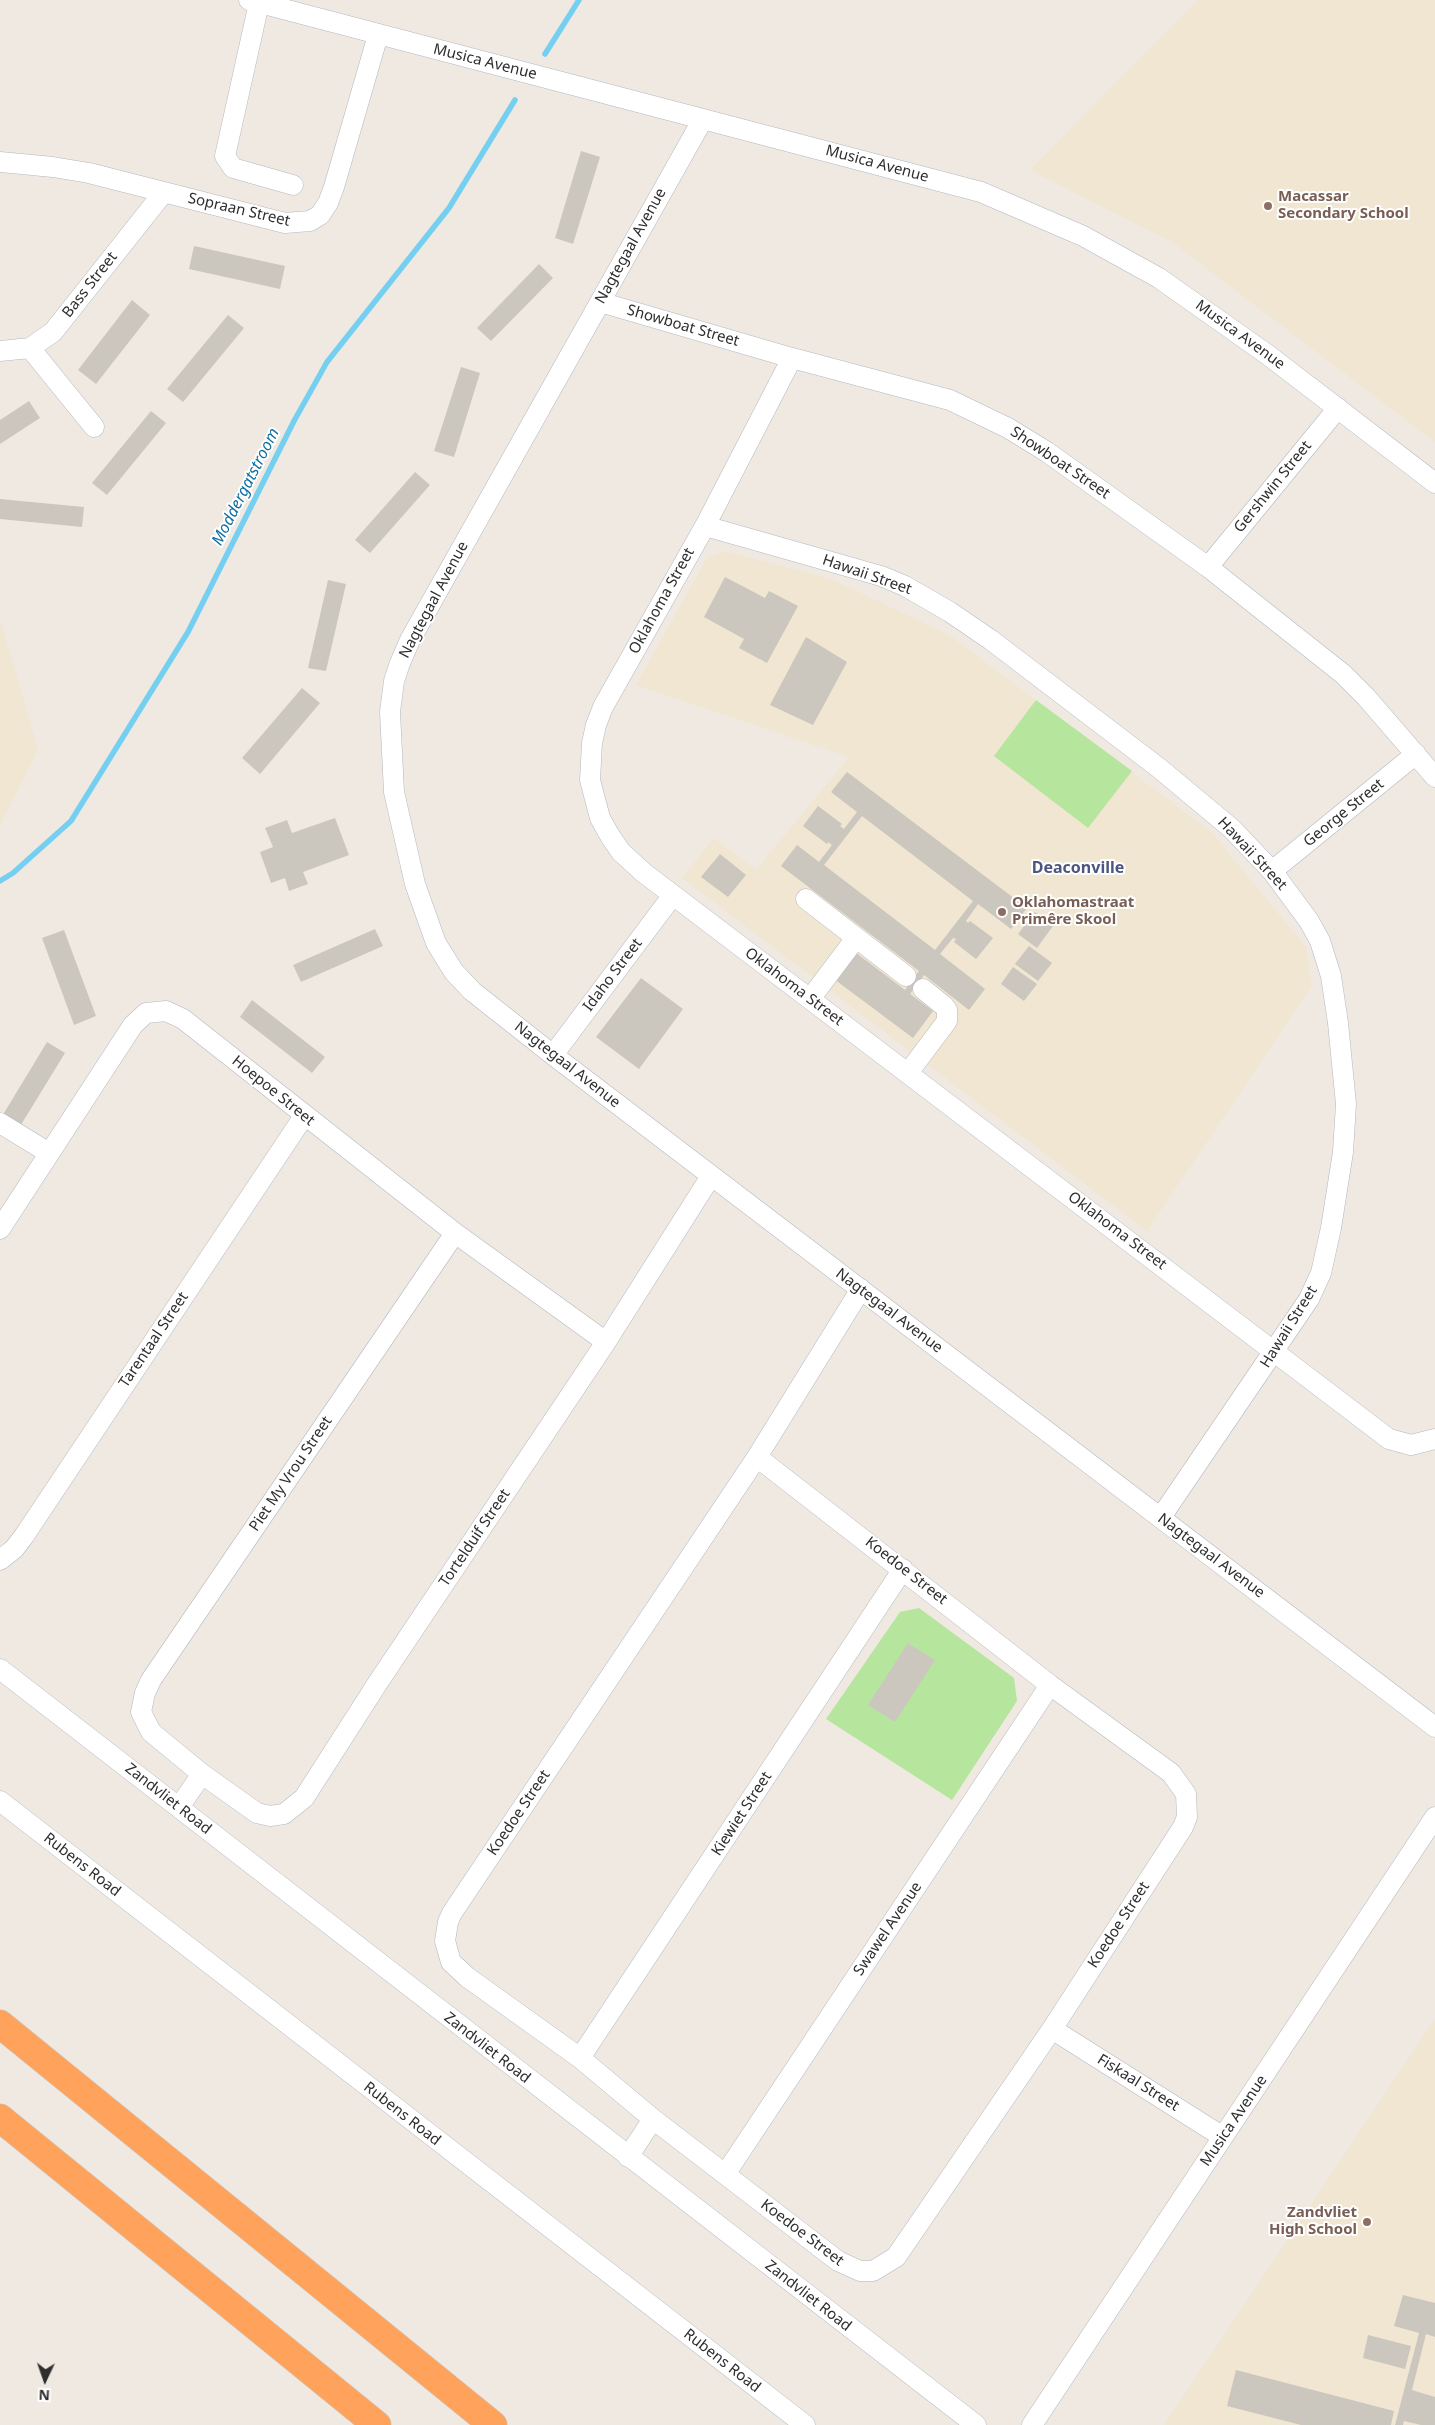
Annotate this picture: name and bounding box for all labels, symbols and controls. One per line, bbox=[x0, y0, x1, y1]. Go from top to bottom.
street label: Musica Avenue bbox=[431, 40, 539, 84]
street label: Musica Avenue bbox=[823, 142, 931, 186]
street label: Nagtegaal Avenue bbox=[592, 185, 670, 307]
place label: Macassar Secondary School bbox=[1278, 188, 1409, 223]
street label: Sopraan Street bbox=[186, 189, 292, 231]
marker: Macassar Secondary School bbox=[1262, 200, 1274, 212]
street label: Bass Street bbox=[59, 249, 121, 321]
street label: Musica Avenue bbox=[1192, 297, 1288, 373]
street label: Showboat Street bbox=[625, 301, 741, 351]
street label: Showboat Street bbox=[1007, 423, 1113, 503]
water label: Moddergatstroom bbox=[208, 425, 284, 549]
street label: Gershwin Street bbox=[1231, 438, 1315, 536]
street label: Nagtegaal Avenue bbox=[396, 539, 472, 661]
street label: Oklahoma Street bbox=[625, 545, 699, 657]
street label: Hawaii Street bbox=[820, 551, 914, 599]
street label: George Street bbox=[1300, 775, 1388, 851]
street label: Hawaii Street bbox=[1214, 814, 1290, 894]
district label: Deaconville bbox=[1032, 858, 1124, 878]
place label: Oklahomastraat Primêre Skool bbox=[1012, 894, 1134, 929]
marker: Oklahomastraat Primêre Skool bbox=[996, 906, 1008, 918]
street label: Idaho Street bbox=[580, 935, 646, 1015]
street label: Oklahoma Street bbox=[741, 944, 847, 1030]
street label: Nagtegaal Avenue bbox=[510, 1018, 624, 1112]
street label: Hoepoe Street bbox=[228, 1052, 318, 1130]
street label: Oklahoma Street bbox=[1064, 1188, 1170, 1274]
street label: Nagtegaal Avenue bbox=[832, 1265, 946, 1357]
street label: Hawaii Street bbox=[1257, 1283, 1321, 1371]
street label: Tarentaal Street bbox=[115, 1289, 193, 1391]
street label: Piet My Vrou Street bbox=[246, 1413, 336, 1535]
street label: Tortelduif Street bbox=[436, 1486, 514, 1590]
street label: Nagtegaal Avenue bbox=[1154, 1510, 1268, 1602]
street label: Koedoe Street bbox=[861, 1533, 951, 1609]
street label: Zandvliet Road bbox=[121, 1760, 215, 1838]
street label: Koedoe Street bbox=[484, 1767, 554, 1859]
street label: Kiewiet Street bbox=[708, 1769, 776, 1859]
street label: Rubens Road bbox=[40, 1829, 124, 1901]
street label: Koedoe Street bbox=[1084, 1878, 1154, 1972]
street label: Swawel Avenue bbox=[850, 1879, 926, 1979]
street label: Zandvliet Road bbox=[440, 2009, 534, 2087]
street label: Fiskaal Street bbox=[1094, 2051, 1182, 2115]
street label: Musica Avenue bbox=[1197, 2072, 1271, 2170]
street label: Rubens Road bbox=[360, 2078, 444, 2150]
street label: Koedoe Street bbox=[757, 2196, 847, 2270]
place label: Zandvliet High School bbox=[1269, 2204, 1357, 2239]
marker: Zandvliet High School bbox=[1361, 2216, 1373, 2228]
street label: Zandvliet Road bbox=[761, 2257, 855, 2335]
street label: Rubens Road bbox=[680, 2325, 764, 2397]
north arrow bbox=[20, 2355, 70, 2405]
text: N bbox=[38, 2386, 50, 2405]

